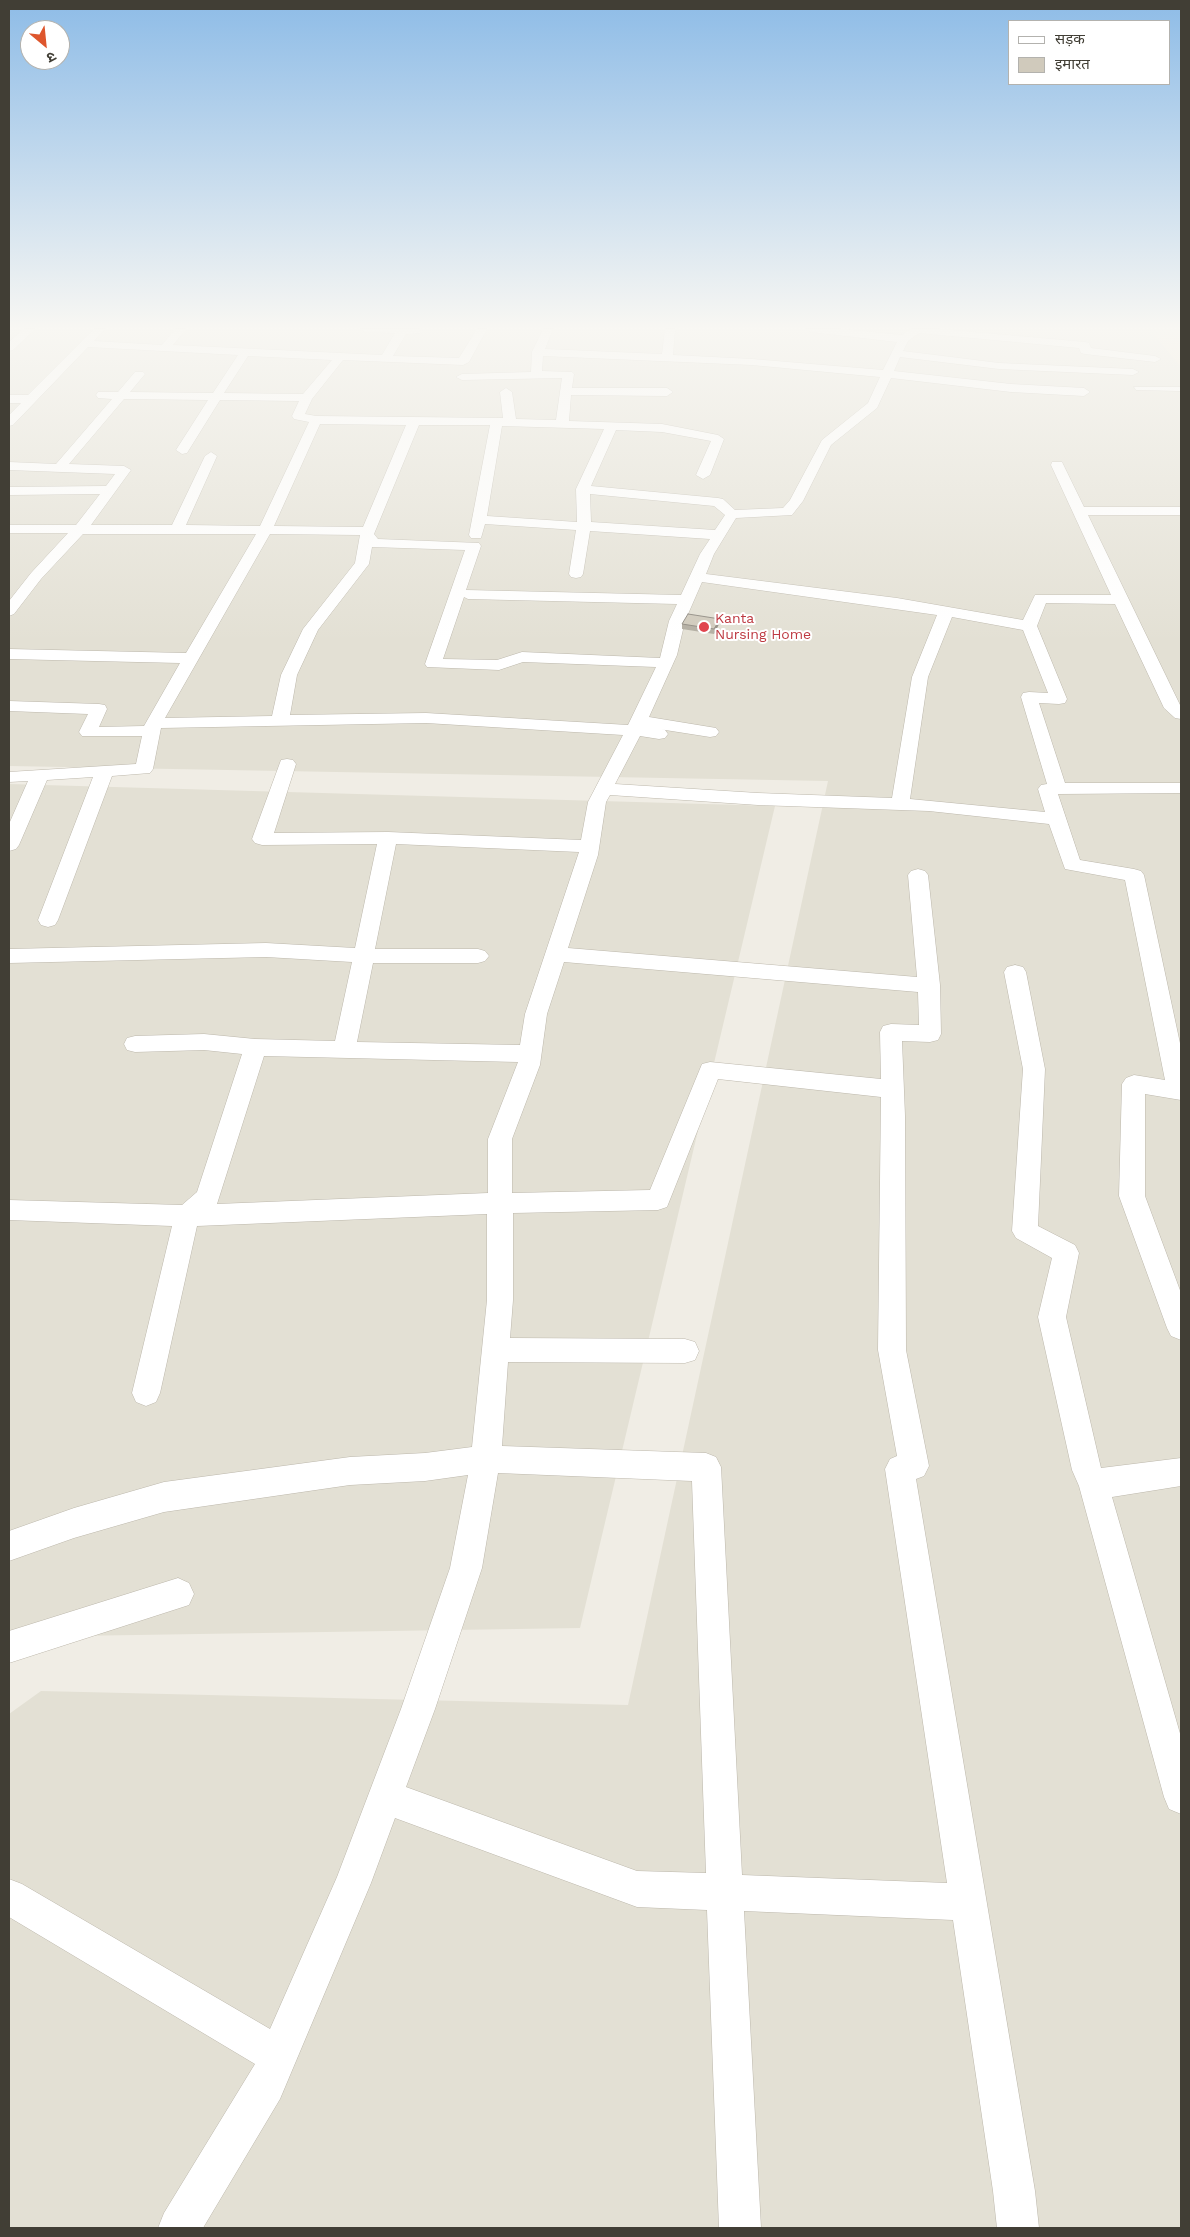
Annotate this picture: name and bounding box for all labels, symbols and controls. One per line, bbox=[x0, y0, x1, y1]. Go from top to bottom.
north arrow bbox=[20, 20, 70, 70]
legend bbox=[1008, 20, 1170, 85]
text: सड़क bbox=[1055, 30, 1085, 48]
text: उ bbox=[44, 48, 59, 66]
text: इमारत bbox=[1055, 55, 1090, 73]
place label: Kanta Nursing Home bbox=[715, 611, 811, 644]
marker: Kanta Nursing Home bbox=[697, 620, 711, 634]

